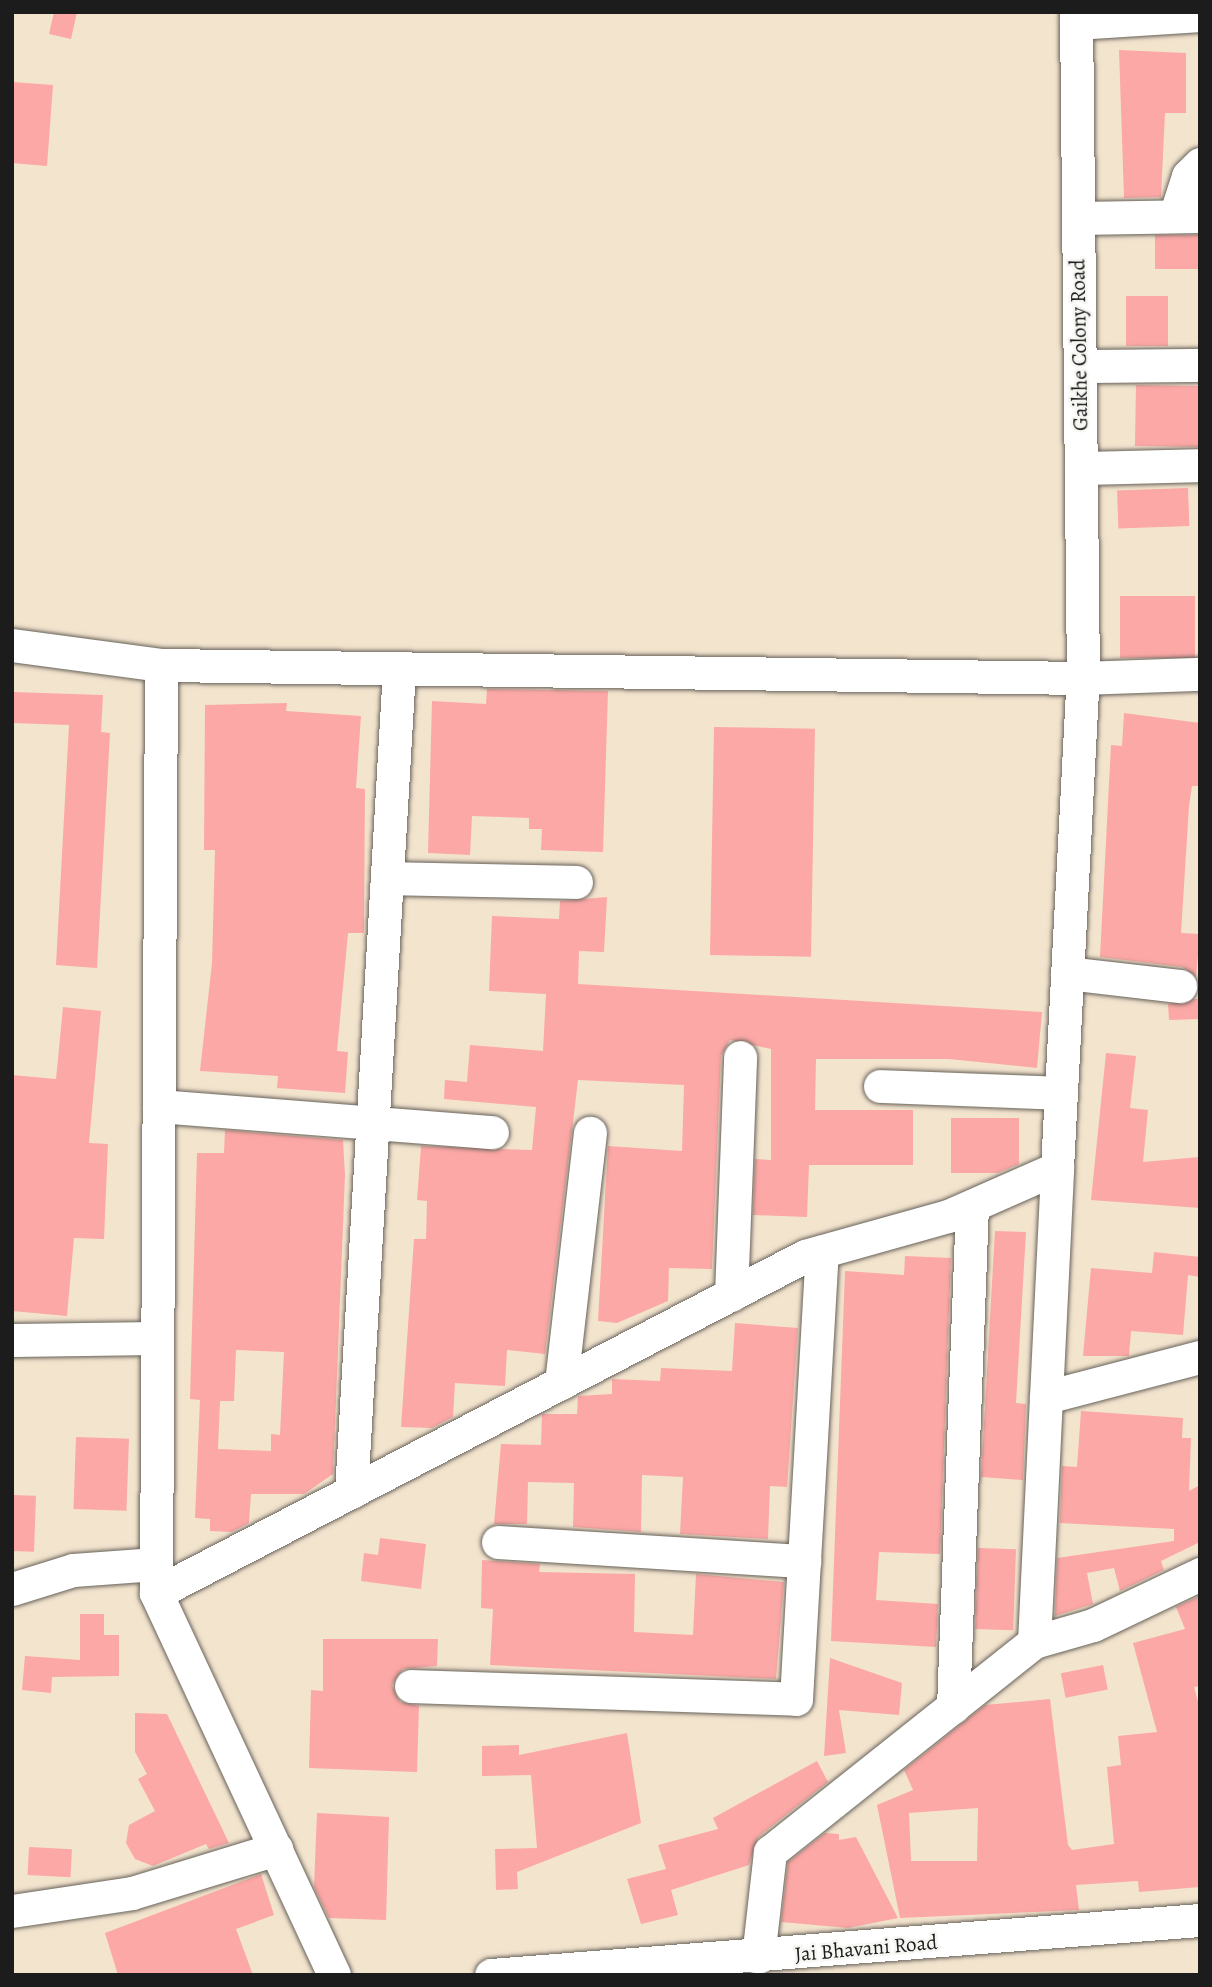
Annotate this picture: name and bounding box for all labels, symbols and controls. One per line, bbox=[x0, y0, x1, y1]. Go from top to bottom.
street label: Gaikhe Colony Road bbox=[1065, 259, 1093, 431]
street label: Jai Bhavani Road bbox=[794, 1929, 938, 1967]

